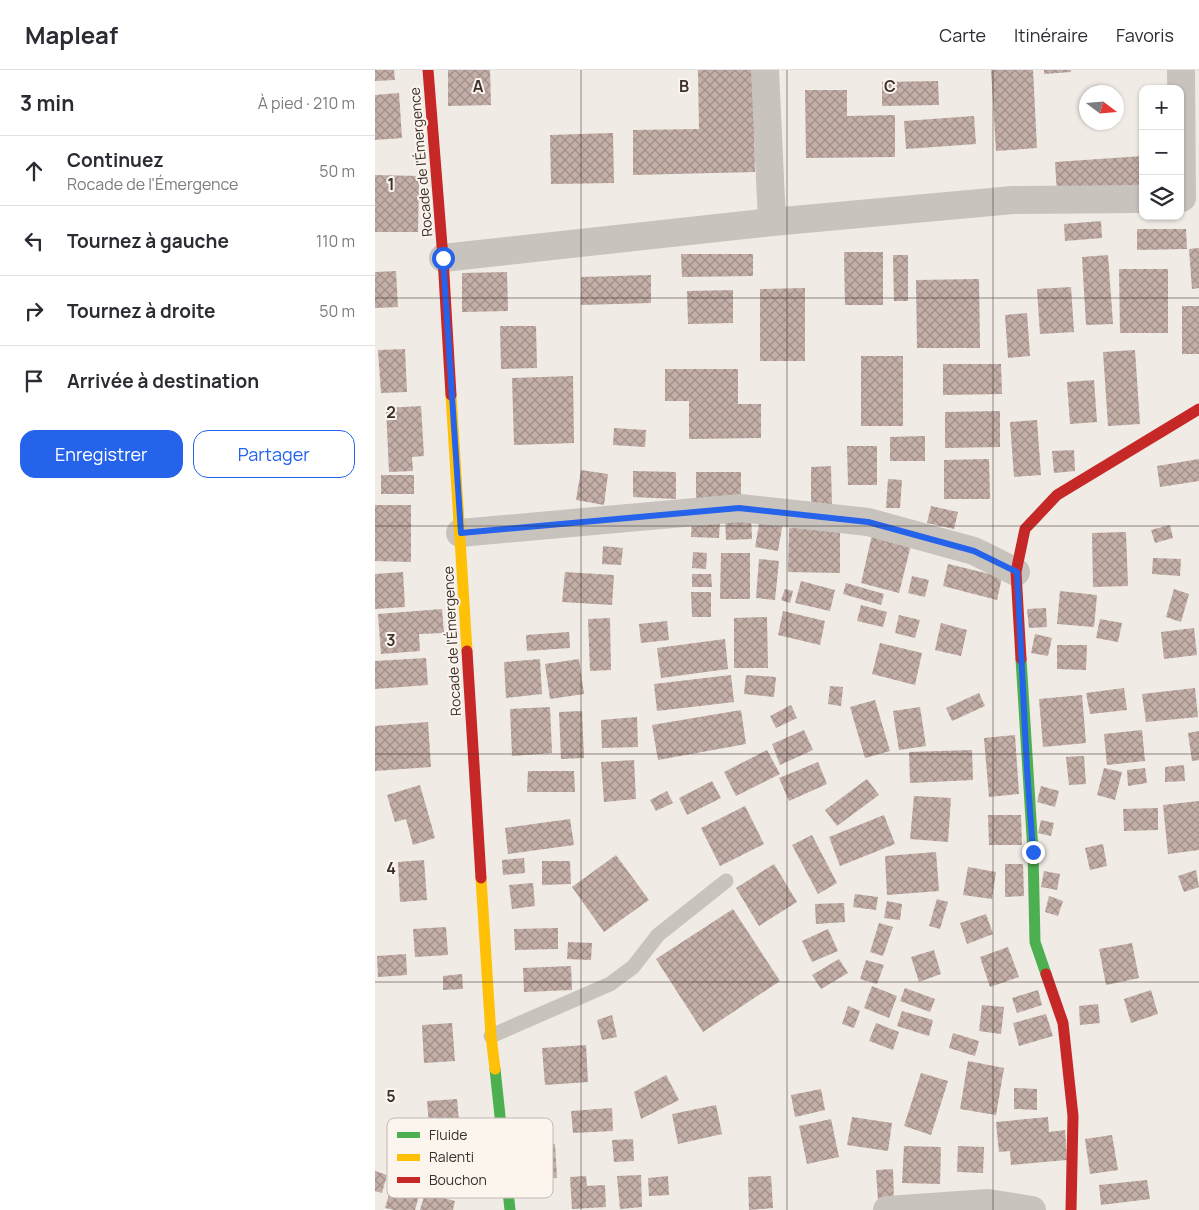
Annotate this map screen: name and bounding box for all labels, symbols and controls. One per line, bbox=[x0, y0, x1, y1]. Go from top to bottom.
text: Mapleaf bbox=[25, 18, 118, 51]
text: Carte bbox=[939, 23, 986, 47]
text: Itinéraire bbox=[1014, 23, 1088, 47]
text: Favoris bbox=[1116, 23, 1174, 47]
text: A bbox=[473, 75, 484, 97]
text: B bbox=[679, 75, 689, 97]
text: C bbox=[884, 75, 896, 97]
north arrow bbox=[1079, 85, 1124, 130]
map controls bbox=[1139, 85, 1184, 220]
button: + bbox=[1139, 85, 1184, 130]
street label: Rocade de l'Émergence bbox=[405, 87, 437, 238]
text: 3 min bbox=[20, 89, 74, 117]
text: À pied · 210 m bbox=[258, 92, 355, 114]
button: − bbox=[1139, 130, 1184, 175]
text: Continuez bbox=[67, 147, 164, 173]
icon: ahead bbox=[20, 157, 48, 185]
text: 50 m bbox=[319, 160, 355, 182]
text: Rocade de l'Émergence bbox=[67, 173, 238, 195]
text: 1 bbox=[387, 173, 395, 195]
button: layers bbox=[1139, 175, 1184, 220]
icon: left bbox=[20, 227, 48, 255]
text: Tournez à gauche bbox=[67, 228, 229, 254]
text: 110 m bbox=[316, 230, 355, 252]
route start bbox=[432, 247, 455, 270]
icon: right bbox=[20, 297, 48, 325]
text: Tournez à droite bbox=[67, 298, 215, 324]
text: 50 m bbox=[319, 300, 355, 322]
icon: arrive bbox=[20, 367, 48, 395]
text: Arrivée à destination bbox=[67, 368, 259, 394]
text: 2 bbox=[386, 401, 396, 423]
button: Enregistrer bbox=[20, 430, 183, 478]
button: Partager bbox=[193, 430, 355, 478]
street label: Rocade de l'Émergence bbox=[438, 566, 465, 716]
text: 3 bbox=[386, 629, 396, 651]
route end bbox=[1022, 841, 1045, 864]
text: 4 bbox=[386, 857, 396, 879]
text: 5 bbox=[386, 1085, 396, 1107]
legend bbox=[387, 1118, 553, 1198]
text: Fluide bbox=[429, 1125, 467, 1144]
text: Ralenti bbox=[429, 1147, 474, 1166]
text: Bouchon bbox=[429, 1170, 487, 1189]

